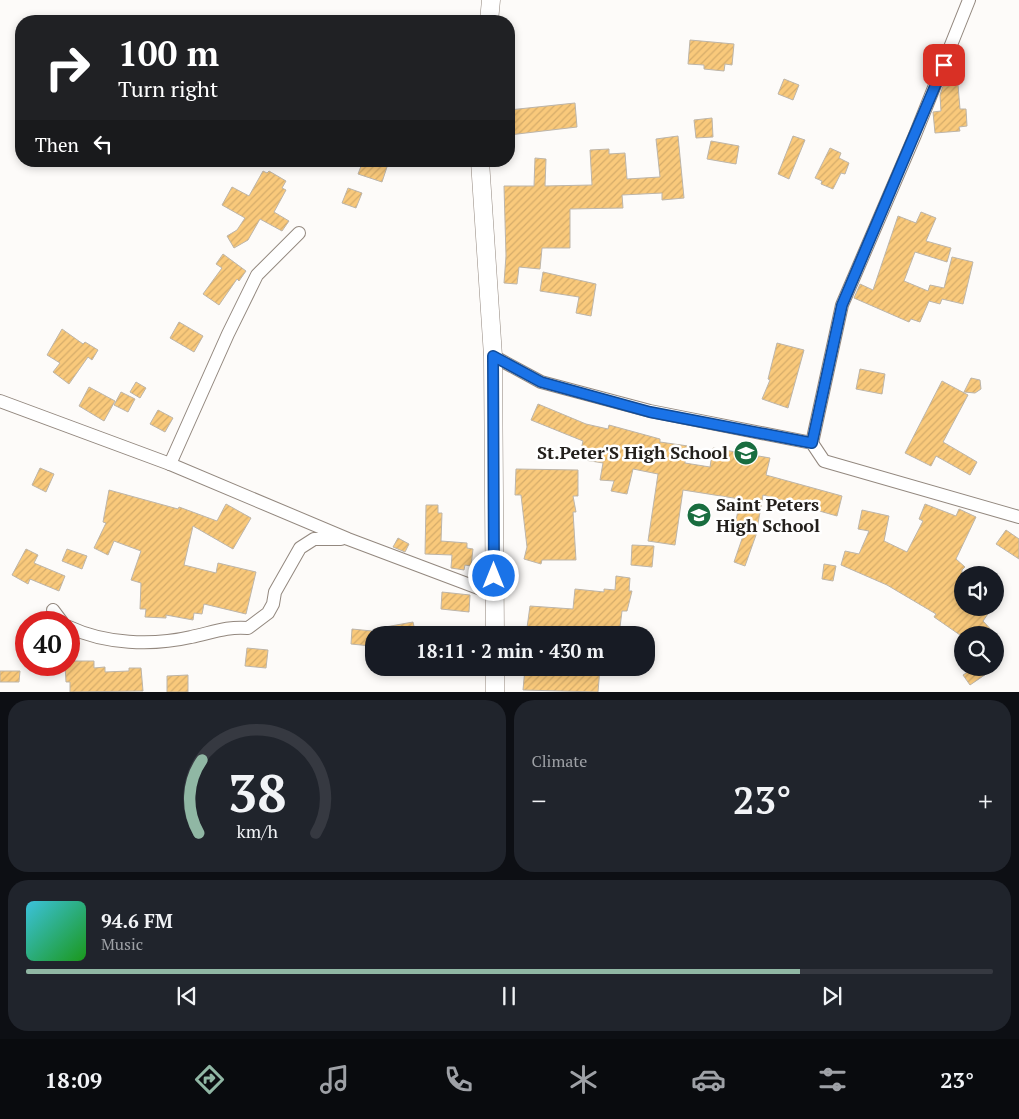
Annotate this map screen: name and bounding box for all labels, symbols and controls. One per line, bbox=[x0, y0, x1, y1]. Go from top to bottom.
text: 100 m bbox=[118, 30, 219, 76]
icon: right bbox=[35, 35, 100, 100]
pin bbox=[923, 44, 965, 86]
icon: arrive bbox=[930, 51, 958, 79]
text: Turn right bbox=[118, 74, 218, 103]
icon: left bbox=[89, 130, 117, 158]
text: Then bbox=[35, 132, 79, 157]
place label: St.Peter'S High School bbox=[537, 440, 728, 464]
school or university icon: St.Peter'S High School bbox=[733, 440, 759, 466]
place label: Saint Peters High School bbox=[716, 492, 820, 537]
school or university icon: Saint Peters High School bbox=[686, 502, 712, 528]
position arrow bbox=[467, 549, 519, 601]
map controls bbox=[954, 566, 1004, 676]
button: sound bbox=[954, 566, 1004, 616]
speed limit sign: 40 bbox=[15, 611, 80, 676]
button: search bbox=[954, 626, 1004, 676]
text: 18:11 · 2 min · 430 m bbox=[416, 638, 604, 663]
text: Climate bbox=[532, 750, 587, 772]
text: 38 bbox=[227, 758, 286, 827]
text: 23° bbox=[733, 775, 792, 825]
text: − bbox=[532, 782, 546, 819]
text: + bbox=[978, 782, 993, 819]
text: km/h bbox=[236, 819, 278, 843]
text: 94.6 FM bbox=[101, 908, 173, 933]
text: Music bbox=[101, 933, 143, 955]
icon: previous bbox=[173, 982, 201, 1010]
icon: pause bbox=[495, 982, 523, 1010]
icon: next bbox=[818, 982, 846, 1010]
icon: directions bbox=[192, 1062, 227, 1097]
icon: music bbox=[317, 1062, 352, 1097]
icon: phone bbox=[441, 1062, 476, 1097]
icon: climate bbox=[566, 1062, 601, 1097]
icon: car bbox=[691, 1062, 726, 1097]
icon: filters bbox=[815, 1062, 850, 1097]
text: 18:09 bbox=[45, 1065, 102, 1094]
text: 23° bbox=[940, 1065, 974, 1094]

